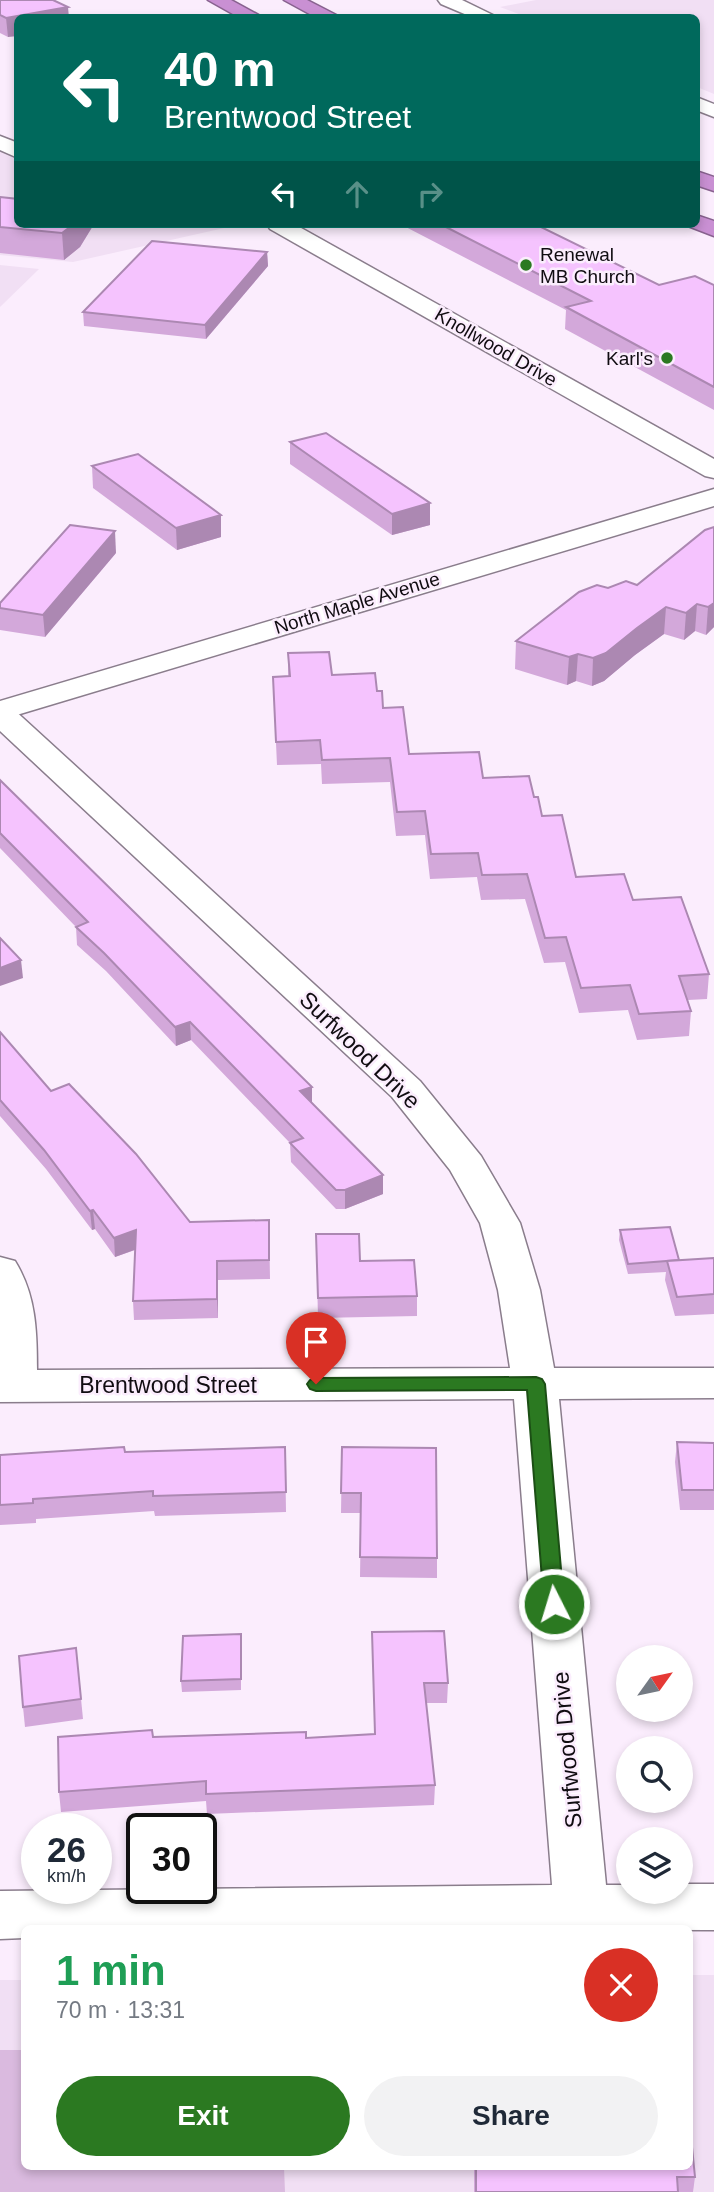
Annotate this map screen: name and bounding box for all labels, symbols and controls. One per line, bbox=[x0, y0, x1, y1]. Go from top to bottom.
icon: left bbox=[49, 42, 140, 133]
text: 40 m bbox=[164, 42, 276, 96]
text: Brentwood Street bbox=[164, 99, 411, 135]
icon: left bbox=[265, 175, 303, 213]
icon: ahead bbox=[338, 175, 376, 213]
icon: right bbox=[411, 175, 449, 213]
place label: Renewal MB Church bbox=[540, 244, 635, 287]
marker: Renewal MB Church bbox=[518, 257, 534, 273]
street label: Knollwood Drive bbox=[431, 304, 561, 390]
place label: Karl's bbox=[606, 348, 653, 369]
marker: Karl's bbox=[659, 350, 675, 366]
street label: North Maple Avenue bbox=[272, 568, 442, 638]
street label: Surfwood Drive bbox=[294, 986, 426, 1114]
pin bbox=[286, 1312, 346, 1384]
icon: arrive bbox=[297, 1323, 335, 1361]
street label: Brentwood Street bbox=[79, 1372, 257, 1398]
position arrow bbox=[517, 1567, 591, 1641]
north arrow bbox=[616, 1645, 693, 1722]
map controls bbox=[616, 1645, 693, 1904]
street label: Surfwood Drive bbox=[547, 1671, 587, 1829]
button: search bbox=[616, 1736, 693, 1813]
speed limit sign: 30 bbox=[126, 1813, 217, 1904]
button: layers bbox=[616, 1827, 693, 1904]
text: 26 bbox=[47, 1830, 86, 1869]
text: km/h bbox=[47, 1866, 86, 1886]
text: 1 min bbox=[56, 1947, 166, 1994]
button: close bbox=[584, 1948, 658, 2022]
text: 70 m · 13:31 bbox=[56, 1997, 185, 2023]
button: Exit bbox=[56, 2076, 350, 2156]
button: Share bbox=[364, 2076, 658, 2156]

